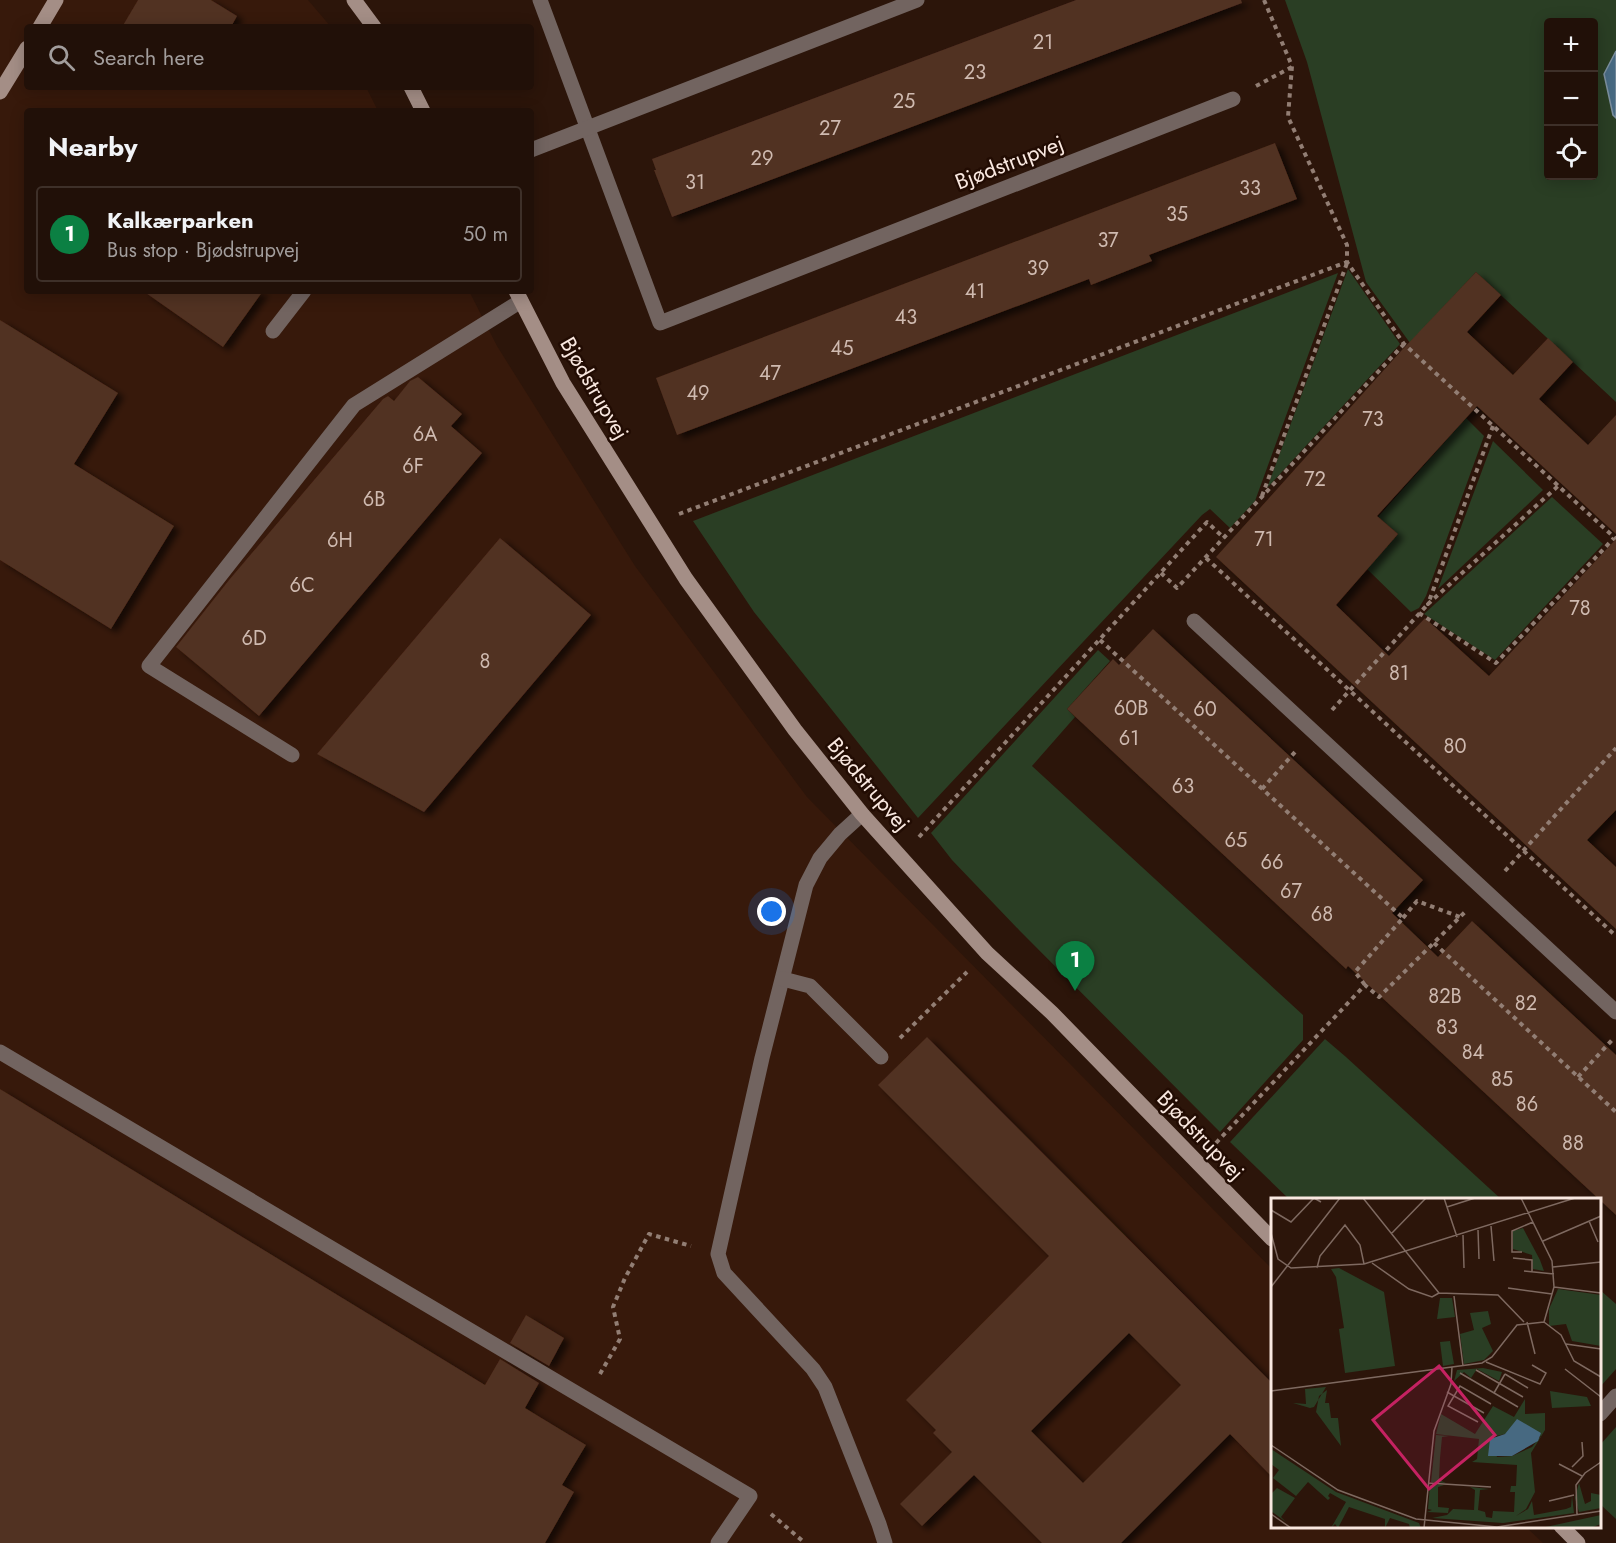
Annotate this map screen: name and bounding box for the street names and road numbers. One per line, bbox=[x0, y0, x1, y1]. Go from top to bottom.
street label: Bjødstrupvej bbox=[950, 127, 1068, 197]
street label: Bjødstrupvej bbox=[553, 331, 637, 445]
street label: Bjødstrupvej bbox=[820, 730, 918, 838]
street label: Bjødstrupvej bbox=[1150, 1083, 1252, 1187]

